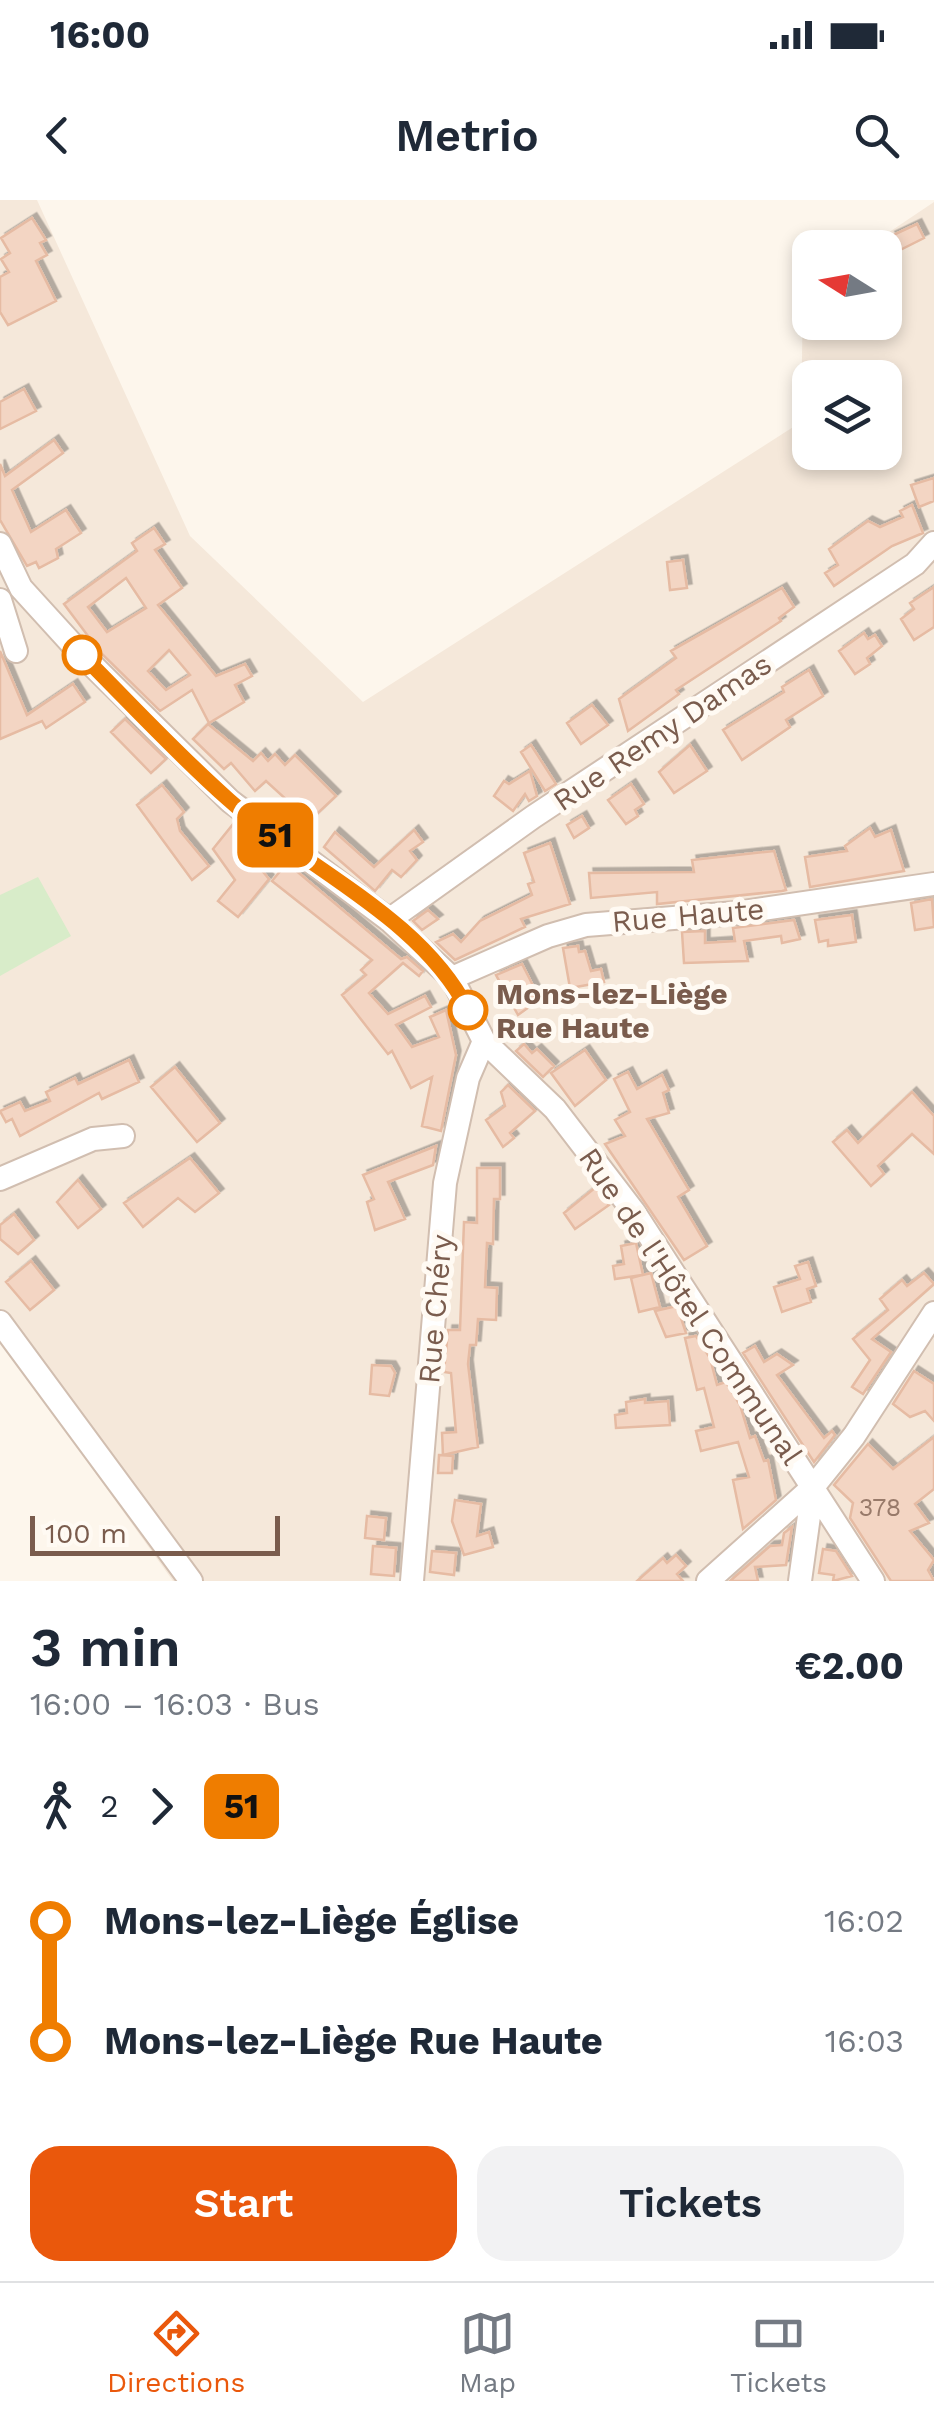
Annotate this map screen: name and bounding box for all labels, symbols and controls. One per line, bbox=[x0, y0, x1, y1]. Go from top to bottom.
text: 16:00 bbox=[50, 13, 150, 57]
icon: back bbox=[30, 108, 85, 163]
icon: search bbox=[849, 108, 904, 163]
text: Metrio bbox=[395, 109, 539, 162]
north arrow bbox=[792, 230, 902, 340]
map controls bbox=[792, 230, 902, 470]
button: layers bbox=[792, 360, 902, 470]
unlabelled marker bbox=[63, 636, 101, 674]
street label: Rue Remy Damas bbox=[546, 646, 778, 818]
line badge: 51 bbox=[230, 802, 320, 868]
text: 51 bbox=[257, 814, 293, 856]
street label: Rue Haute bbox=[610, 891, 766, 939]
place label: Mons-lez-Liège Rue Haute bbox=[496, 976, 728, 1045]
marker: Mons-lez-Liège Rue Haute bbox=[449, 991, 487, 1029]
street label: Rue de l'Hôtel Communal bbox=[572, 1141, 810, 1471]
street label: Rue Chéry bbox=[411, 1232, 459, 1385]
house number: 378 bbox=[859, 1493, 901, 1522]
scale bar bbox=[30, 1511, 280, 1556]
text: 100 m bbox=[45, 1517, 127, 1550]
text: 3 min bbox=[30, 1615, 181, 1679]
text: €2.00 bbox=[795, 1644, 904, 1688]
text: 16:00 – 16:03 · Bus bbox=[30, 1685, 320, 1723]
icon: walk bbox=[30, 1779, 85, 1834]
icon: forward bbox=[134, 1779, 189, 1834]
text: 51 bbox=[224, 1785, 259, 1827]
text: 2 bbox=[100, 1787, 119, 1825]
text: Mons-lez-Liège Église bbox=[104, 1899, 519, 1943]
text: 16:02 bbox=[824, 1902, 904, 1940]
text: Mons-lez-Liège Rue Haute bbox=[104, 2019, 603, 2063]
text: 16:03 bbox=[825, 2022, 904, 2060]
button: Start bbox=[30, 2146, 457, 2261]
button: Tickets bbox=[477, 2146, 904, 2261]
tab: Directions bbox=[107, 2306, 245, 2399]
tab: Map bbox=[459, 2306, 516, 2399]
tab: Tickets bbox=[730, 2306, 827, 2399]

